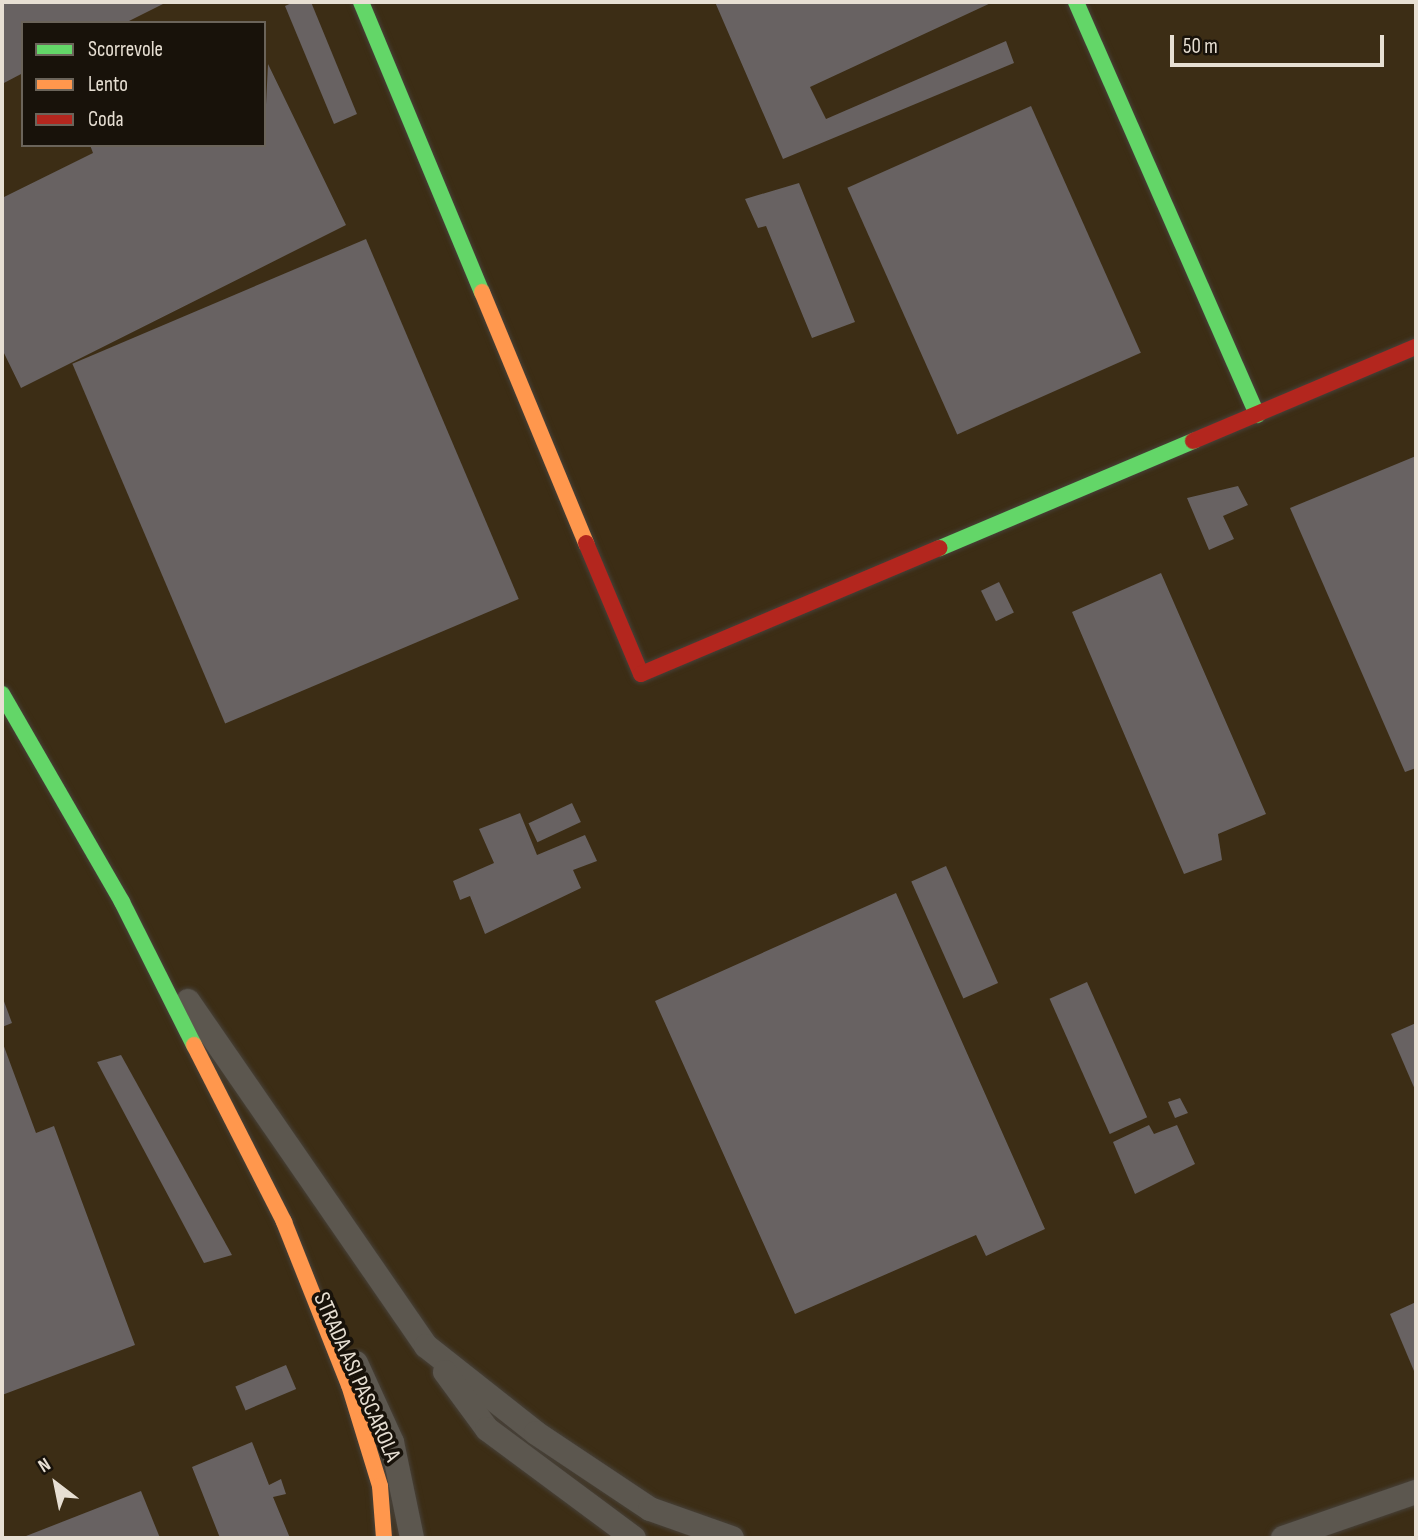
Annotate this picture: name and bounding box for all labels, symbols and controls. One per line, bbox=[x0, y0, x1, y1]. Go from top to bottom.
legend bbox=[21, 21, 266, 147]
scale bar bbox=[1173, 21, 1386, 65]
text: 50 m bbox=[1183, 34, 1218, 59]
text: Scorrevole bbox=[88, 37, 163, 62]
text: Lento bbox=[88, 72, 128, 97]
text: Coda bbox=[88, 107, 124, 132]
street label: STRADA ASI PASCAROLA bbox=[307, 1288, 407, 1466]
north arrow bbox=[21, 1449, 91, 1519]
text: N bbox=[34, 1453, 55, 1478]

